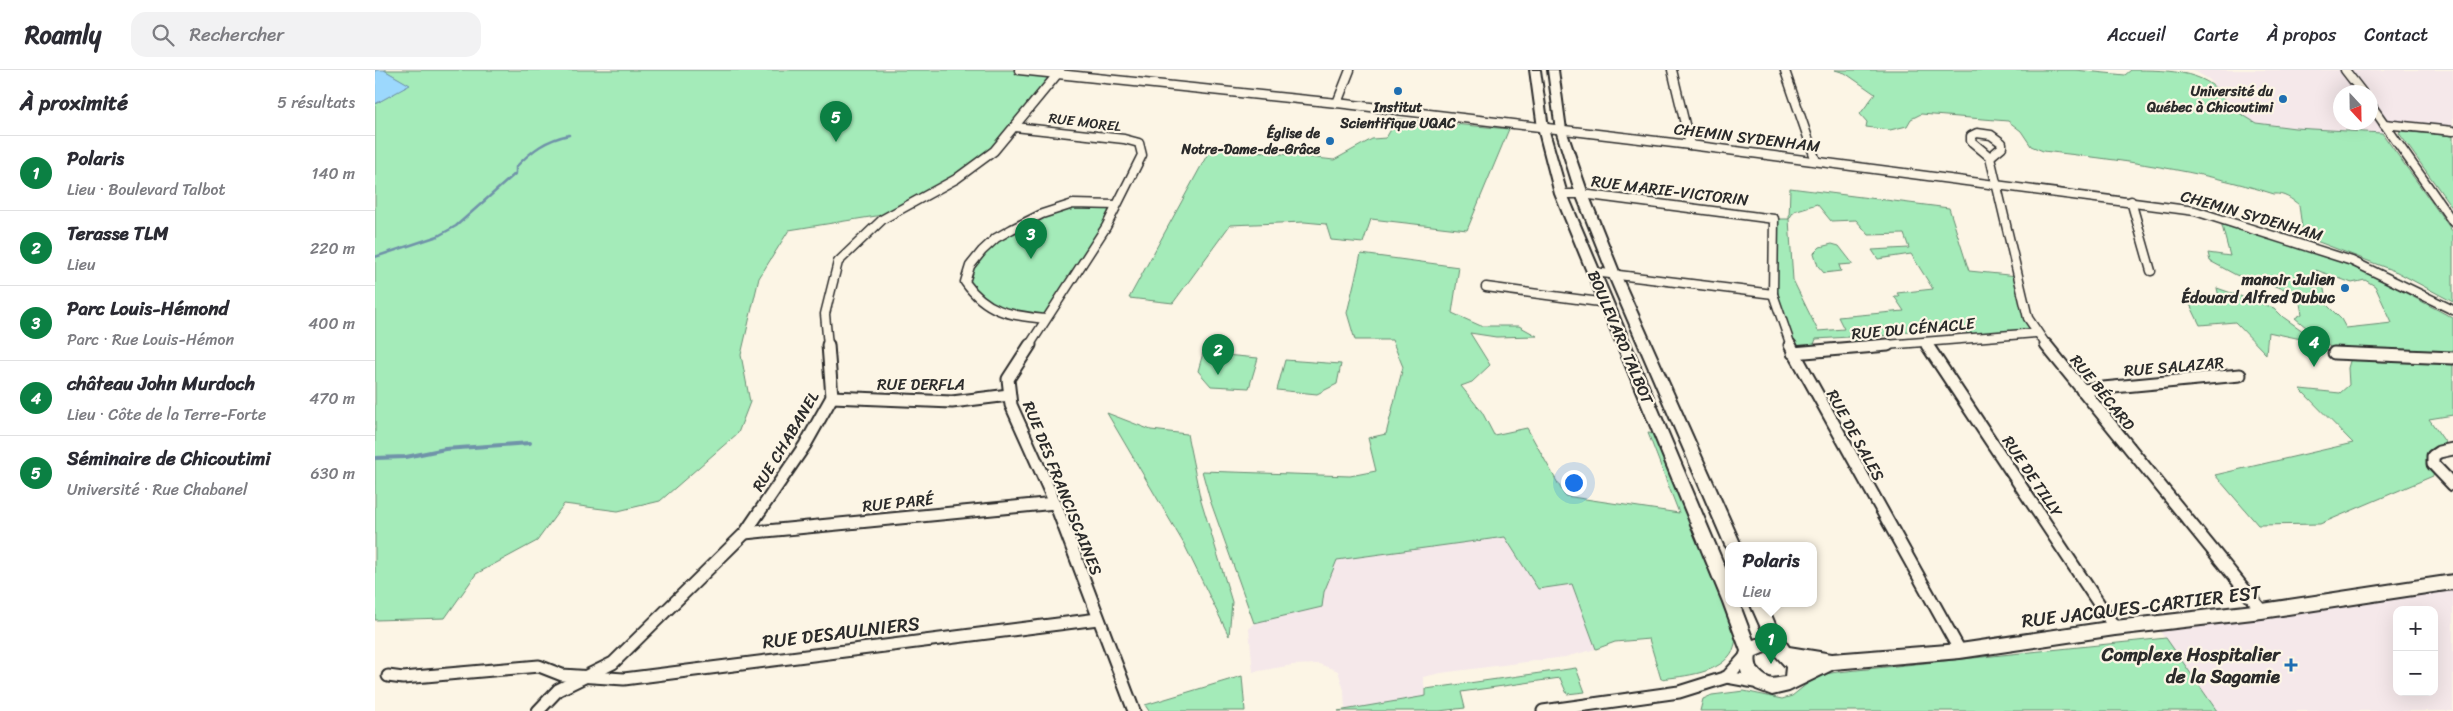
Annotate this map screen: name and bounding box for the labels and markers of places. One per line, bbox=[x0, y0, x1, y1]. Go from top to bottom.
place label: Université du Québec à Chicoutimi bbox=[2146, 79, 2274, 120]
marker: Institut Scientifique UQAC bbox=[1392, 85, 1404, 97]
marker: Université du Québec à Chicoutimi bbox=[2277, 93, 2289, 105]
place label: Institut Scientifique UQAC bbox=[1339, 95, 1456, 136]
pin: 5 bbox=[820, 101, 852, 142]
place label: Église de Notre-Dame-de-Grâce bbox=[1180, 121, 1320, 162]
marker: Église de Notre-Dame-de-Grâce bbox=[1324, 135, 1336, 147]
pin: 3 bbox=[1015, 218, 1047, 259]
place label: manoir Julien Édouard Alfred Dubuc bbox=[2181, 265, 2336, 312]
marker: manoir Julien Édouard Alfred Dubuc bbox=[2339, 282, 2351, 294]
pin: 4 bbox=[2298, 326, 2330, 367]
pin: 2 bbox=[1202, 334, 1234, 375]
pin: 1 bbox=[1755, 623, 1787, 664]
place label: Complexe Hospitalier de la Sagamie bbox=[2101, 638, 2281, 693]
marker: Complexe Hospitalier de la Sagamie bbox=[2284, 658, 2298, 672]

